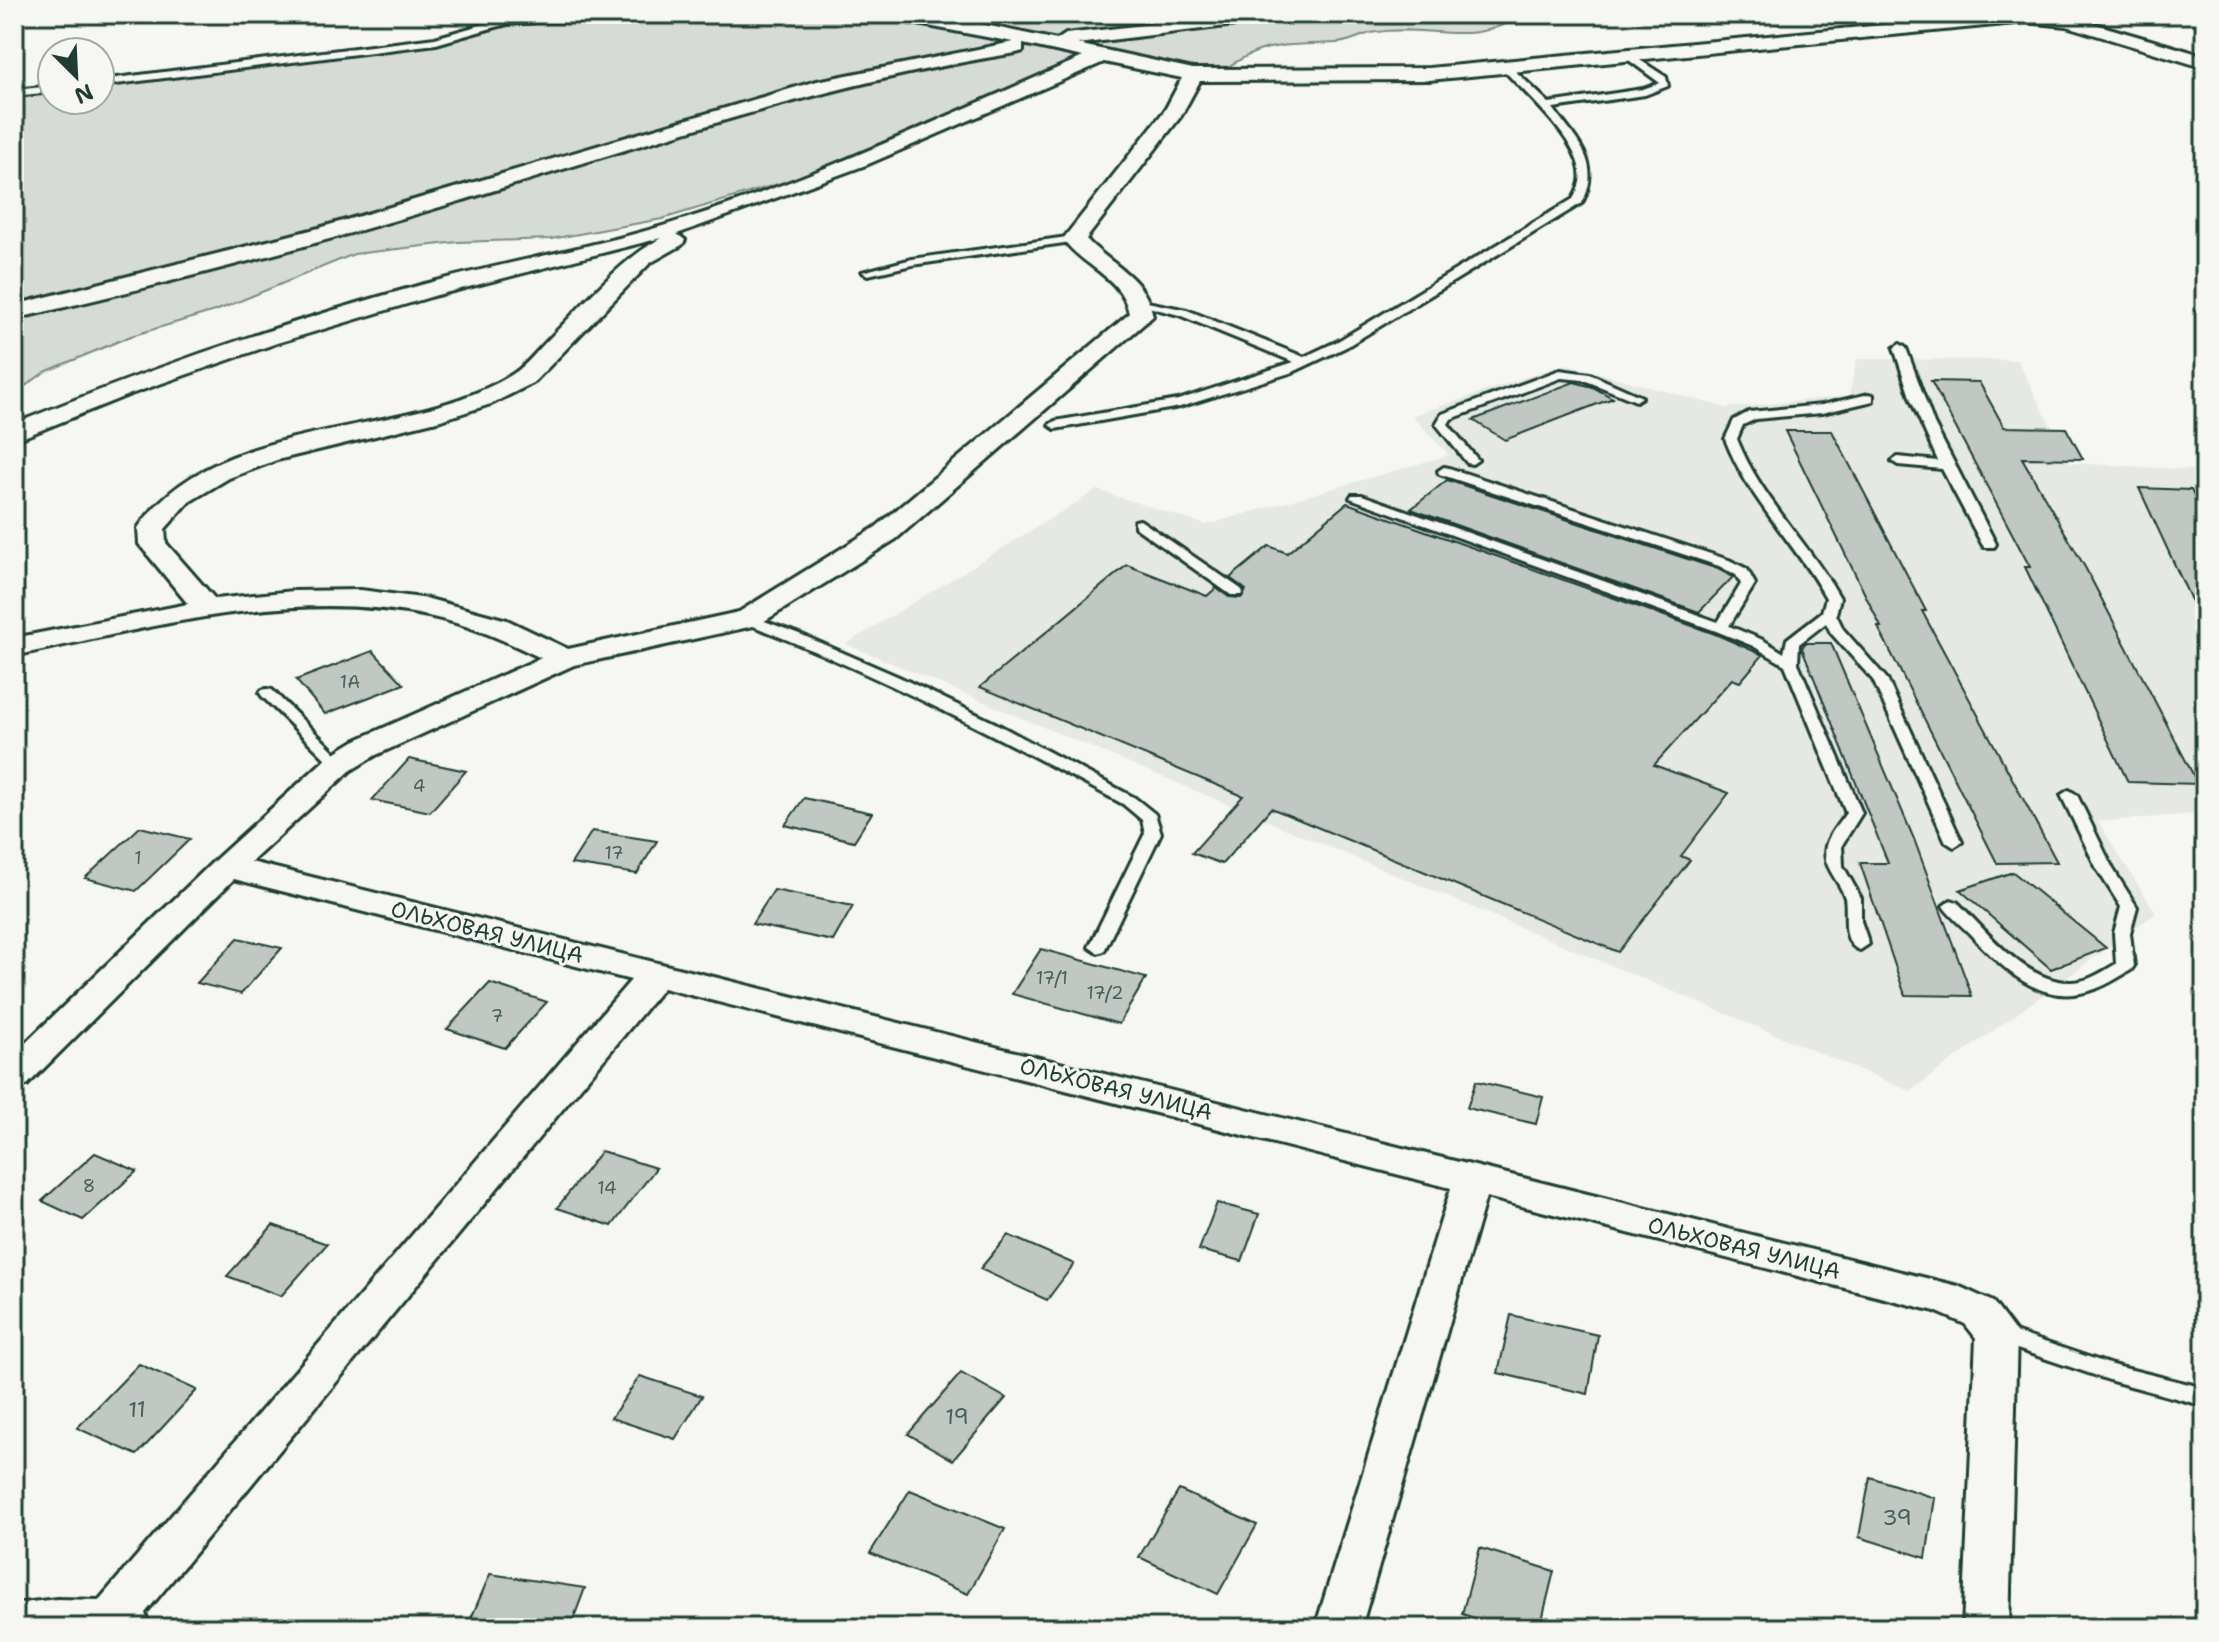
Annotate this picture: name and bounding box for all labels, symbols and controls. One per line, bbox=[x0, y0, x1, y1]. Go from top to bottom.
north arrow bbox=[36, 36, 116, 116]
text: N bbox=[70, 77, 98, 111]
house number: 1А bbox=[340, 670, 360, 694]
house number: 4 bbox=[413, 774, 425, 798]
house number: 17 bbox=[604, 841, 624, 865]
house number: 1 bbox=[134, 846, 142, 870]
street label: ОЛЬХОВАЯ УЛИЦА bbox=[388, 894, 586, 970]
house number: 17/1 bbox=[1036, 966, 1068, 990]
house number: 17/2 bbox=[1087, 981, 1123, 1005]
house number: 7 bbox=[491, 1004, 503, 1028]
street label: ОЛЬХОВАЯ УЛИЦА bbox=[1017, 1051, 1215, 1127]
house number: 8 bbox=[83, 1174, 95, 1198]
house number: 14 bbox=[597, 1176, 617, 1200]
street label: ОЛЬХОВАЯ УЛИЦА bbox=[1645, 1210, 1843, 1286]
house number: 11 bbox=[128, 1395, 146, 1424]
house number: 19 bbox=[945, 1402, 969, 1431]
house number: 39 bbox=[1882, 1503, 1912, 1532]

